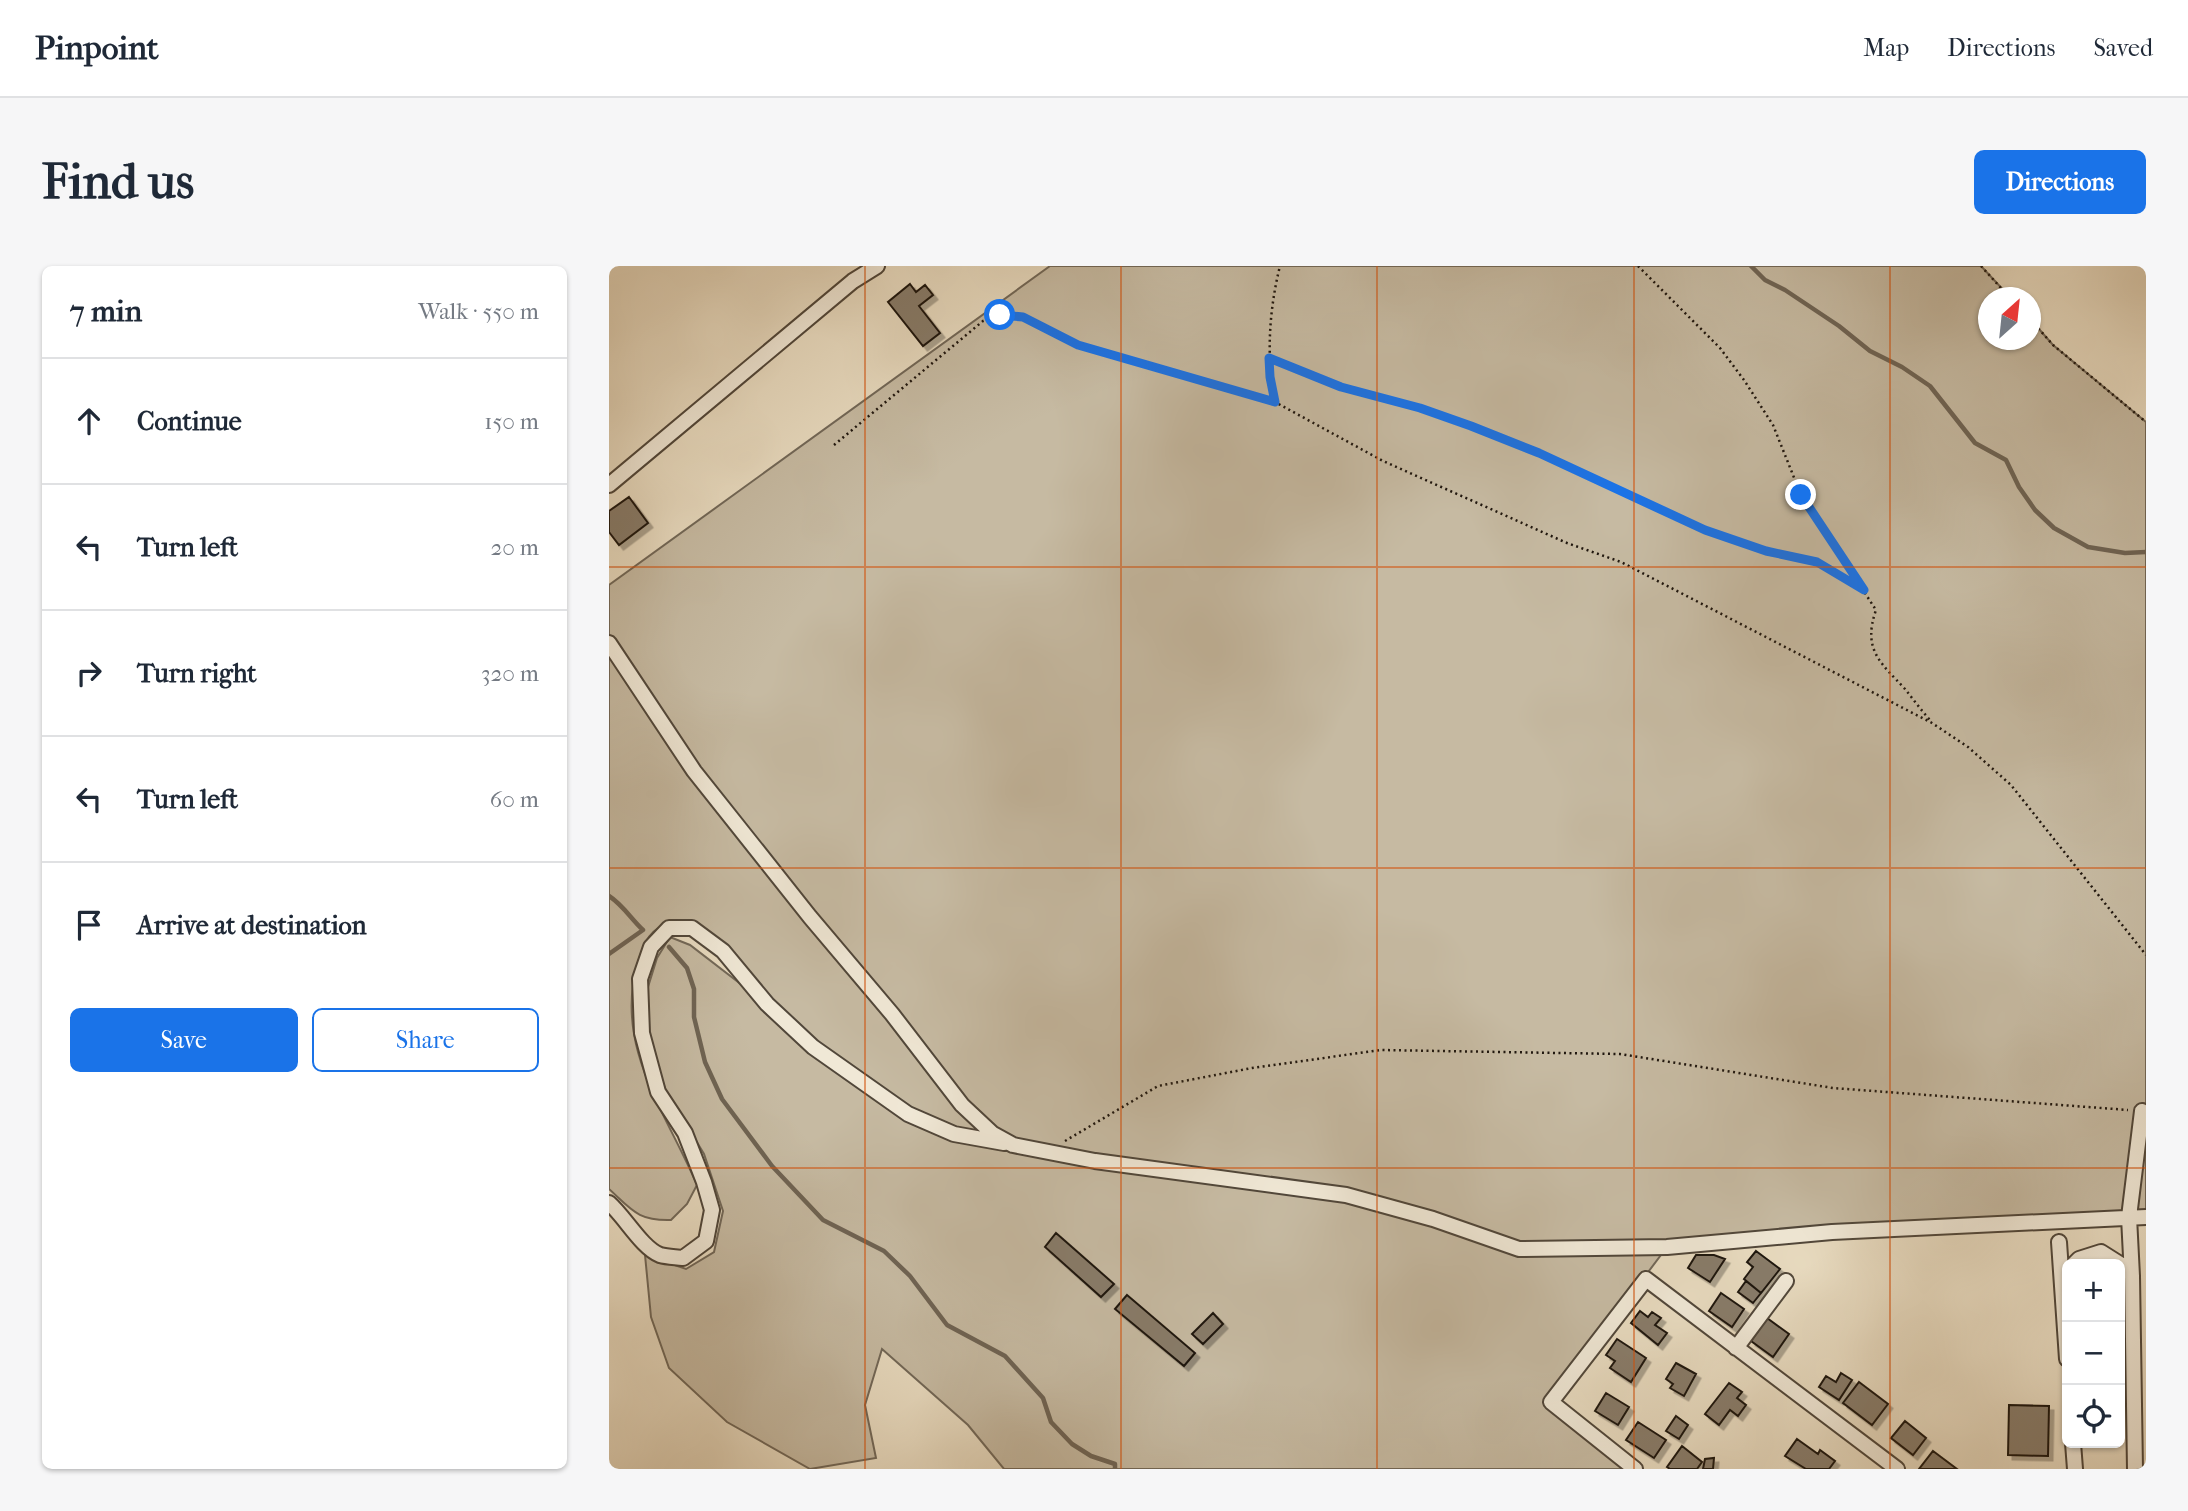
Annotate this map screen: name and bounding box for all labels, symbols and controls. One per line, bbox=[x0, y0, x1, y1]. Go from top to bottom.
text: Pinpoint bbox=[35, 29, 159, 68]
text: Map bbox=[1863, 34, 1909, 62]
text: Directions bbox=[1947, 34, 2055, 62]
text: Saved bbox=[2093, 34, 2153, 62]
button: Directions bbox=[1974, 150, 2146, 214]
text: Find us bbox=[42, 153, 194, 211]
north arrow bbox=[1978, 287, 2041, 350]
text: 7 min bbox=[70, 294, 142, 329]
text: Walk · 550 m bbox=[418, 298, 539, 325]
route start bbox=[984, 299, 1015, 330]
icon: ahead bbox=[70, 402, 108, 440]
text: Continue bbox=[137, 406, 242, 437]
text: 150 m bbox=[484, 408, 539, 435]
route end bbox=[1785, 479, 1816, 510]
icon: left bbox=[70, 528, 108, 566]
text: Turn left bbox=[137, 532, 238, 563]
text: 20 m bbox=[490, 534, 539, 561]
icon: right bbox=[70, 654, 108, 692]
text: Turn right bbox=[137, 658, 257, 689]
text: 320 m bbox=[481, 660, 539, 687]
icon: left bbox=[70, 780, 108, 818]
text: Turn left bbox=[137, 784, 238, 815]
text: 60 m bbox=[490, 786, 539, 813]
icon: arrive bbox=[70, 906, 108, 944]
text: Arrive at destination bbox=[137, 910, 367, 941]
button: Save bbox=[70, 1008, 298, 1072]
button: Share bbox=[312, 1008, 539, 1072]
map controls bbox=[2062, 1259, 2125, 1448]
button: + bbox=[2062, 1259, 2125, 1322]
button: − bbox=[2062, 1322, 2125, 1385]
button: locate bbox=[2062, 1385, 2125, 1448]

